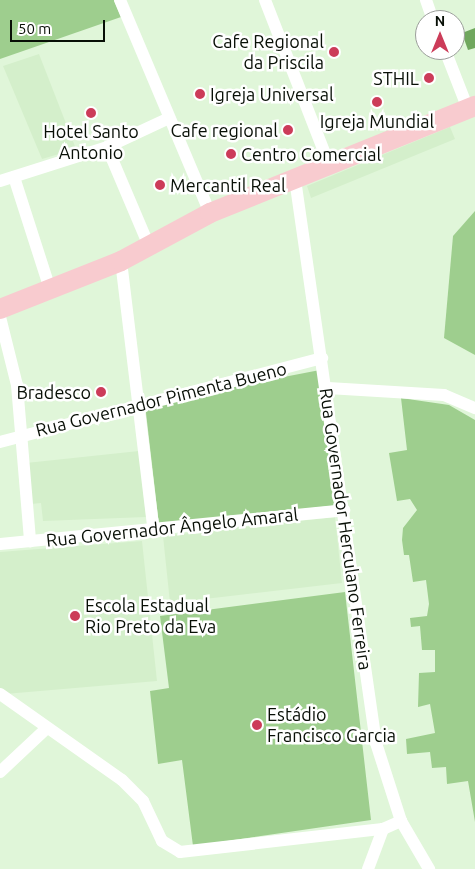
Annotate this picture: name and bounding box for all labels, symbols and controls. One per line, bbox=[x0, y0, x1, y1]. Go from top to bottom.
scale bar bbox=[12, 10, 108, 42]
north arrow bbox=[415, 10, 465, 60]
text: N bbox=[435, 13, 445, 29]
text: 50 m bbox=[18, 20, 51, 37]
place label: Cafe Regional da Priscila bbox=[212, 31, 324, 74]
marker: Cafe Regional da Priscila bbox=[328, 46, 340, 58]
place label: STHIL bbox=[373, 67, 419, 89]
marker: STHIL bbox=[423, 72, 435, 84]
place label: Igreja Universal bbox=[210, 83, 334, 105]
marker: Igreja Universal bbox=[194, 88, 206, 100]
marker: Igreja Mundial bbox=[371, 96, 383, 108]
marker: Hotel Santo Antonio bbox=[85, 107, 97, 119]
place label: Igreja Mundial bbox=[320, 110, 434, 132]
place label: Cafe regional bbox=[171, 119, 278, 141]
place label: Hotel Santo Antonio bbox=[43, 121, 139, 163]
marker: Cafe regional bbox=[282, 124, 294, 136]
place label: Centro Comercial bbox=[241, 143, 381, 165]
marker: Centro Comercial bbox=[225, 148, 237, 160]
place label: Mercantil Real bbox=[170, 174, 286, 196]
marker: Mercantil Real bbox=[154, 179, 166, 191]
street label: Rua Governador Pimenta Bueno bbox=[33, 357, 289, 441]
place label: Bradesco bbox=[16, 381, 91, 403]
marker: Bradesco bbox=[95, 386, 107, 398]
street label: Rua Governador Herculano Ferreira bbox=[316, 387, 376, 671]
street label: Rua Governador Ângelo Amaral bbox=[45, 503, 299, 551]
place label: Escola Estadual Rio Preto da Eva bbox=[85, 595, 216, 638]
marker: Escola Estadual Rio Preto da Eva bbox=[69, 610, 81, 622]
place label: Estádio Francisco Garcia bbox=[267, 704, 396, 746]
marker: Estádio Francisco Garcia bbox=[251, 719, 263, 731]

